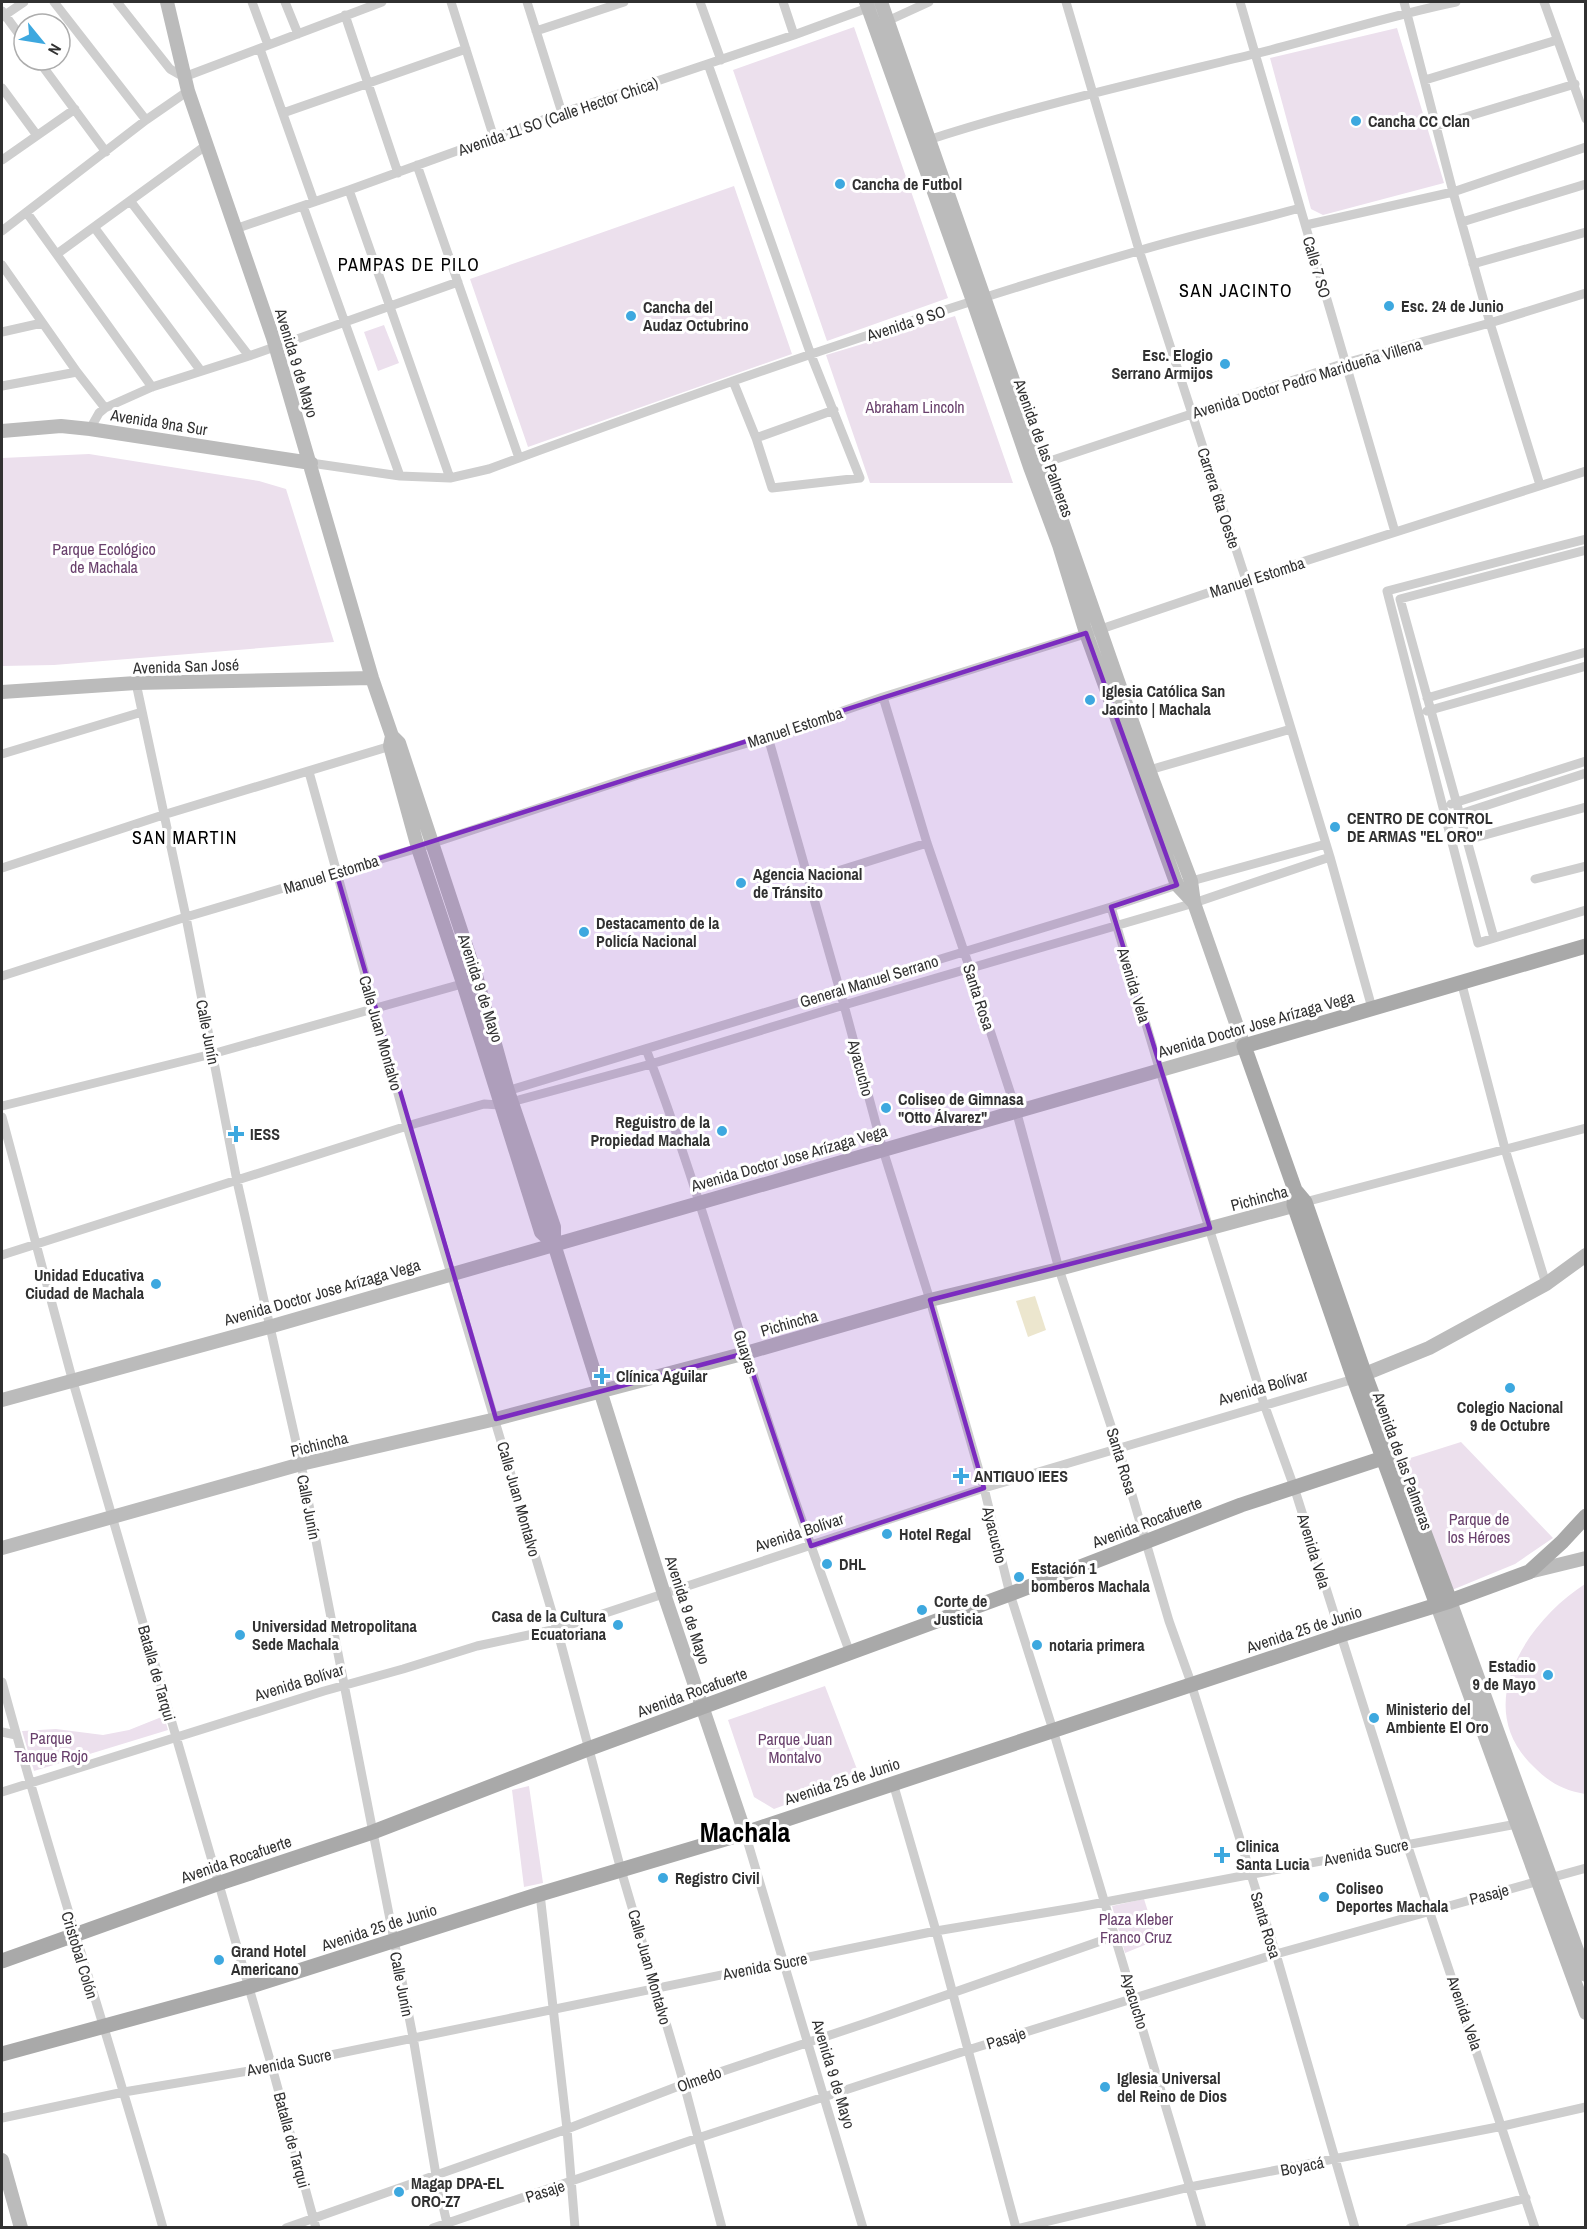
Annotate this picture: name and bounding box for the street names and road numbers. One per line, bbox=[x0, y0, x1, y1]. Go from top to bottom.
street label: Avenida 11 SO (Calle Hector Chica) bbox=[454, 71, 661, 161]
street label: Calle 7 SO bbox=[1298, 233, 1336, 301]
street label: Avenida 9 SO bbox=[863, 300, 948, 346]
street label: Avenida 9 de Mayo bbox=[270, 305, 324, 420]
street label: Avenida Doctor Pedro Maridueña Villena bbox=[1189, 332, 1425, 424]
street label: Avenida de las Palmeras bbox=[1008, 375, 1079, 520]
street label: Avenida 9na Sur bbox=[108, 403, 209, 441]
street label: Carrera 6ta Oeste bbox=[1192, 445, 1246, 551]
street label: Manuel Estomba bbox=[1207, 551, 1308, 603]
street label: Avenida San José bbox=[132, 653, 239, 679]
street label: Manuel Estomba bbox=[745, 701, 846, 753]
street label: Manuel Estomba bbox=[281, 849, 382, 899]
street label: Avenida 9 de Mayo bbox=[453, 930, 509, 1045]
street label: Avenida Vela bbox=[1112, 944, 1156, 1026]
street label: General Manuel Serrano bbox=[797, 949, 941, 1013]
street label: Santa Rosa bbox=[958, 961, 1000, 1034]
street label: Calle Juan Montalvo bbox=[354, 973, 408, 1093]
street label: Avenida Doctor Jose Arízaga Vega bbox=[1154, 985, 1357, 1063]
street label: Calle Junín bbox=[191, 998, 225, 1066]
street label: Ayacucho bbox=[843, 1036, 879, 1099]
street label: Avenida Doctor Jose Arízaga Vega bbox=[687, 1119, 890, 1197]
street label: Pichincha bbox=[1228, 1180, 1291, 1216]
street label: Avenida Doctor Jose Arízaga Vega bbox=[220, 1253, 423, 1331]
street label: Pichincha bbox=[758, 1304, 821, 1342]
street label: Guayas bbox=[729, 1327, 763, 1377]
street label: Avenida Bolívar bbox=[1215, 1364, 1311, 1411]
street label: Avenida de las Palmeras bbox=[1367, 1388, 1438, 1533]
street label: Santa Rosa bbox=[1101, 1425, 1143, 1498]
street label: Pichincha bbox=[288, 1426, 351, 1462]
street label: Calle Juan Montalvo bbox=[492, 1439, 546, 1559]
street label: Calle Junín bbox=[292, 1473, 326, 1541]
street label: Avenida Rocafuerte bbox=[1088, 1491, 1205, 1553]
street label: Ayacucho bbox=[977, 1504, 1013, 1566]
street label: Avenida Bolívar bbox=[751, 1507, 847, 1557]
street label: Avenida Vela bbox=[1292, 1510, 1336, 1592]
street label: Avenida 9 de Mayo bbox=[660, 1552, 716, 1667]
street label: Avenida 25 de Junio bbox=[1243, 1600, 1365, 1658]
street label: Batalla de Tarqui bbox=[133, 1623, 181, 1723]
street label: Avenida Bolívar bbox=[251, 1658, 347, 1706]
street label: Avenida Rocafuerte bbox=[633, 1662, 750, 1722]
street label: Avenida 25 de Junio bbox=[781, 1752, 903, 1810]
street label: Avenida Rocafuerte bbox=[177, 1830, 294, 1889]
street label: Avenida Sucre bbox=[1321, 1833, 1410, 1871]
street label: Pasaje bbox=[1467, 1878, 1511, 1910]
street label: Santa Rosa bbox=[1245, 1889, 1287, 1962]
street label: Avenida 25 de Junio bbox=[318, 1898, 440, 1956]
street label: Calle Juan Montalvo bbox=[623, 1907, 677, 2027]
street label: Cristobal Colón bbox=[56, 1909, 104, 2001]
street label: Avenida Sucre bbox=[720, 1947, 809, 1985]
street label: Calle Junín bbox=[385, 1950, 419, 2018]
street label: Ayacucho bbox=[1116, 1969, 1154, 2032]
street label: Avenida Vela bbox=[1442, 1972, 1488, 2054]
street label: Avenida 9 de Mayo bbox=[807, 2016, 861, 2131]
street label: Pasaje bbox=[984, 2022, 1028, 2054]
street label: Avenida Sucre bbox=[244, 2043, 333, 2081]
street label: Olmedo bbox=[674, 2061, 724, 2097]
street label: Batalla de Tarqui bbox=[269, 2090, 315, 2190]
street label: Boyacá bbox=[1278, 2151, 1326, 2181]
street label: Pasaje bbox=[523, 2174, 567, 2208]

